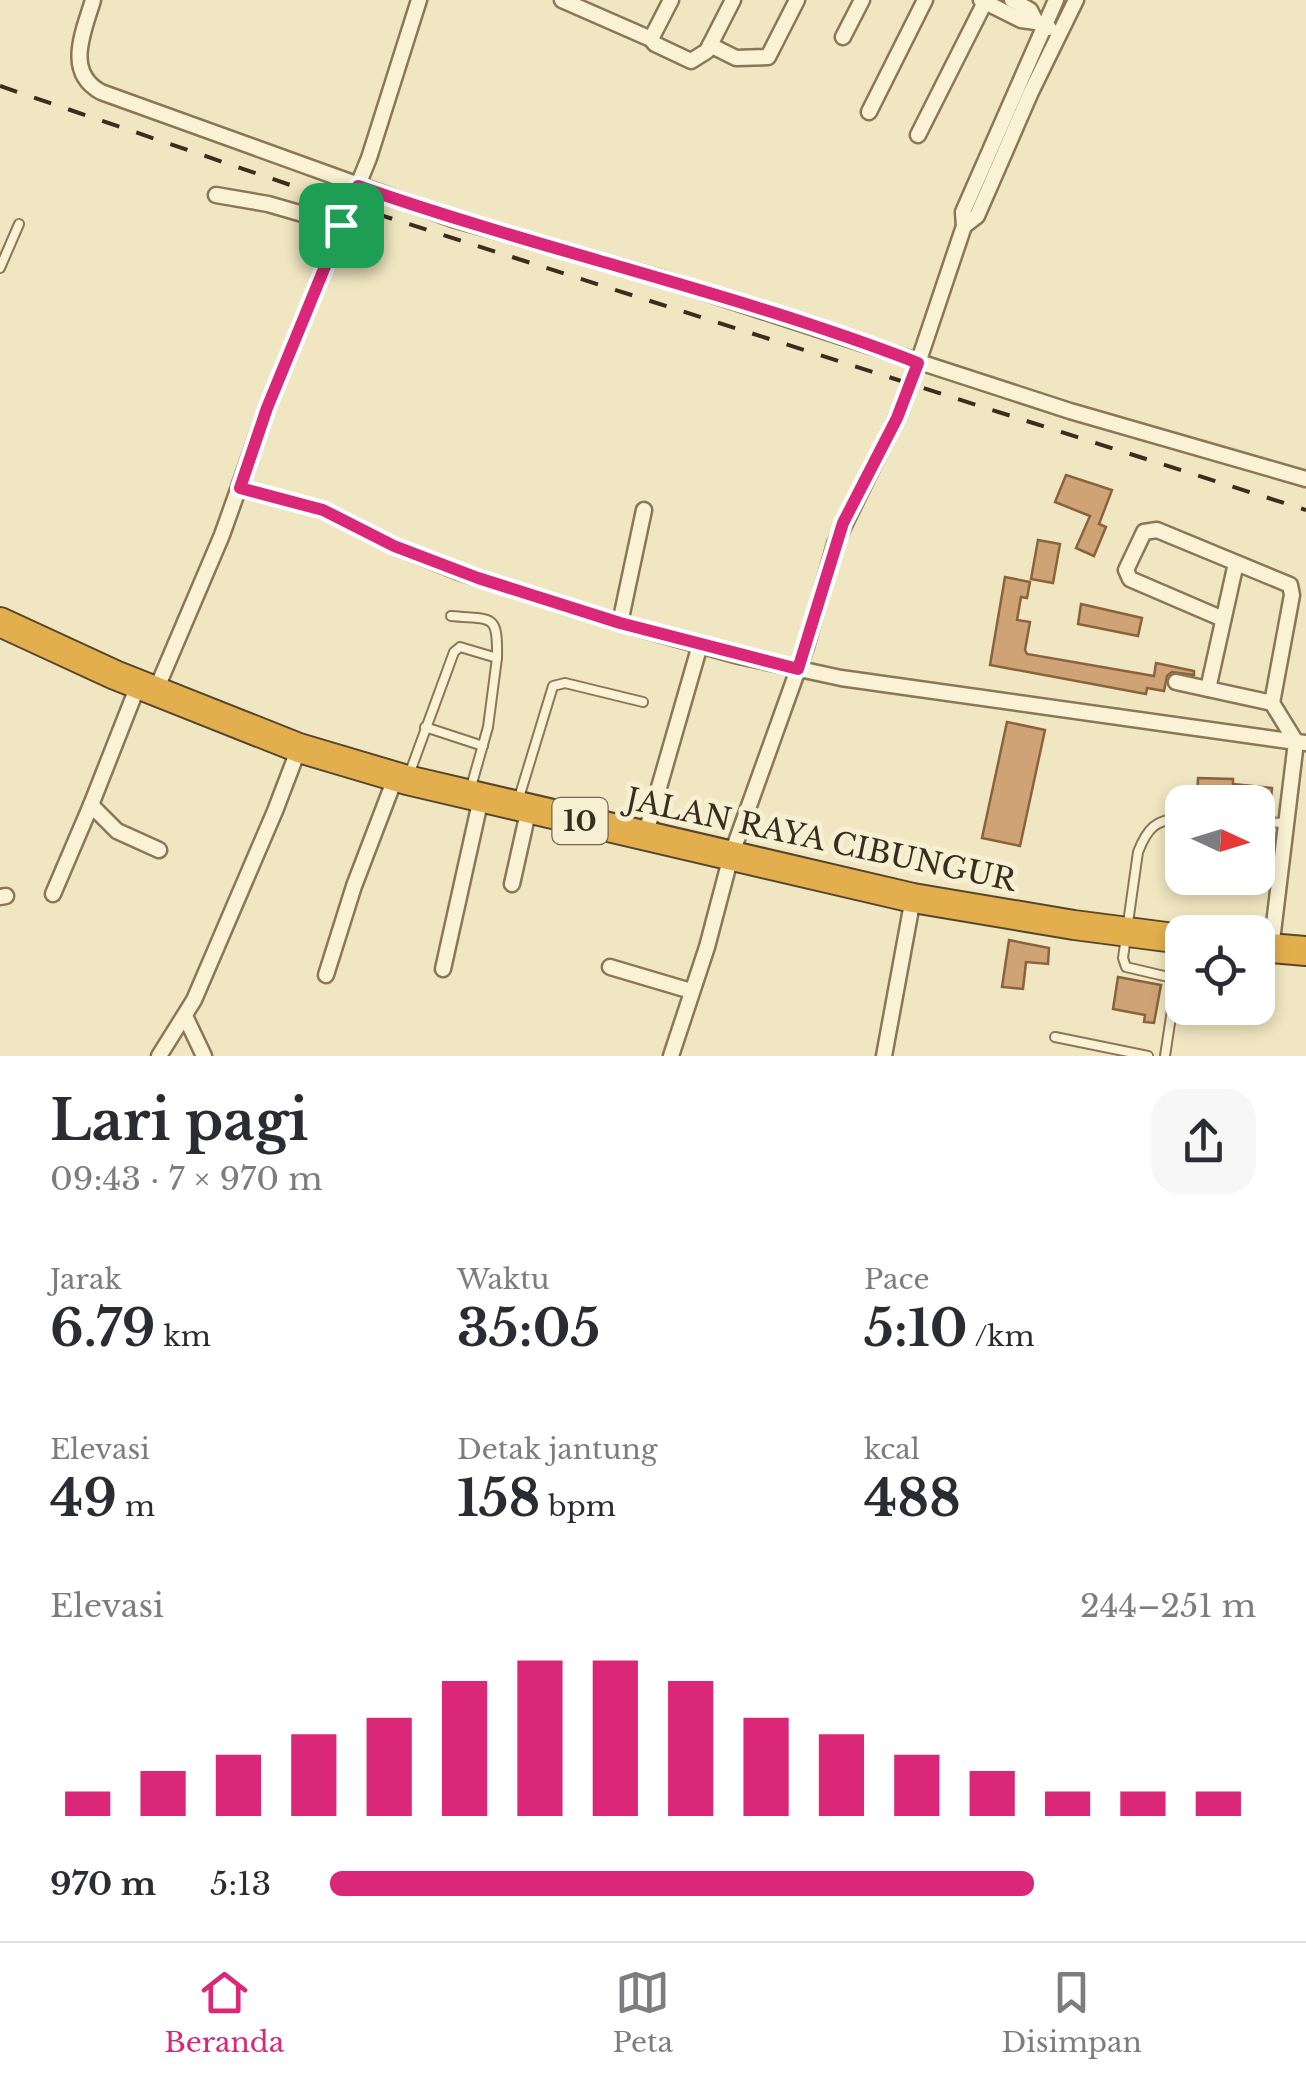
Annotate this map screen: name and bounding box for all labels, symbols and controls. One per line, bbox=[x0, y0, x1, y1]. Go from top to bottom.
pin bbox=[299, 183, 384, 268]
icon: arrive bbox=[314, 198, 369, 253]
street label: JALAN RAYA CIBUNGUR bbox=[619, 779, 1021, 899]
north arrow bbox=[1165, 785, 1275, 895]
map controls bbox=[1165, 785, 1275, 1025]
road number: 10 bbox=[552, 798, 608, 844]
button: locate bbox=[1165, 915, 1275, 1025]
text: Lari pagi bbox=[50, 1087, 308, 1155]
button: share bbox=[1151, 1089, 1256, 1194]
text: 09:43 · 7 × 970 m bbox=[50, 1159, 323, 1199]
text: Jarak bbox=[50, 1262, 122, 1297]
text: Waktu bbox=[457, 1262, 550, 1297]
text: Pace bbox=[864, 1262, 929, 1297]
text: 6.79 bbox=[50, 1297, 156, 1360]
text: 35:05 bbox=[457, 1297, 600, 1360]
text: 5:10 bbox=[864, 1297, 968, 1360]
text: km bbox=[156, 1319, 211, 1354]
text: /km bbox=[968, 1319, 1035, 1354]
text: Elevasi bbox=[50, 1432, 150, 1467]
text: Detak jantung bbox=[457, 1432, 658, 1467]
text: kcal bbox=[864, 1432, 920, 1467]
text: 49 bbox=[50, 1467, 117, 1530]
text: 158 bbox=[457, 1467, 540, 1530]
text: 488 bbox=[864, 1467, 961, 1530]
text: m bbox=[117, 1489, 155, 1524]
text: bpm bbox=[540, 1489, 616, 1524]
text: Elevasi bbox=[50, 1586, 164, 1626]
text: 244–251 m bbox=[1080, 1586, 1256, 1626]
text: 970 m bbox=[50, 1864, 156, 1904]
text: 5:13 bbox=[210, 1864, 271, 1904]
tab: Beranda bbox=[164, 1965, 284, 2060]
tab: Peta bbox=[613, 1965, 673, 2060]
tab: Disimpan bbox=[1001, 1965, 1142, 2060]

